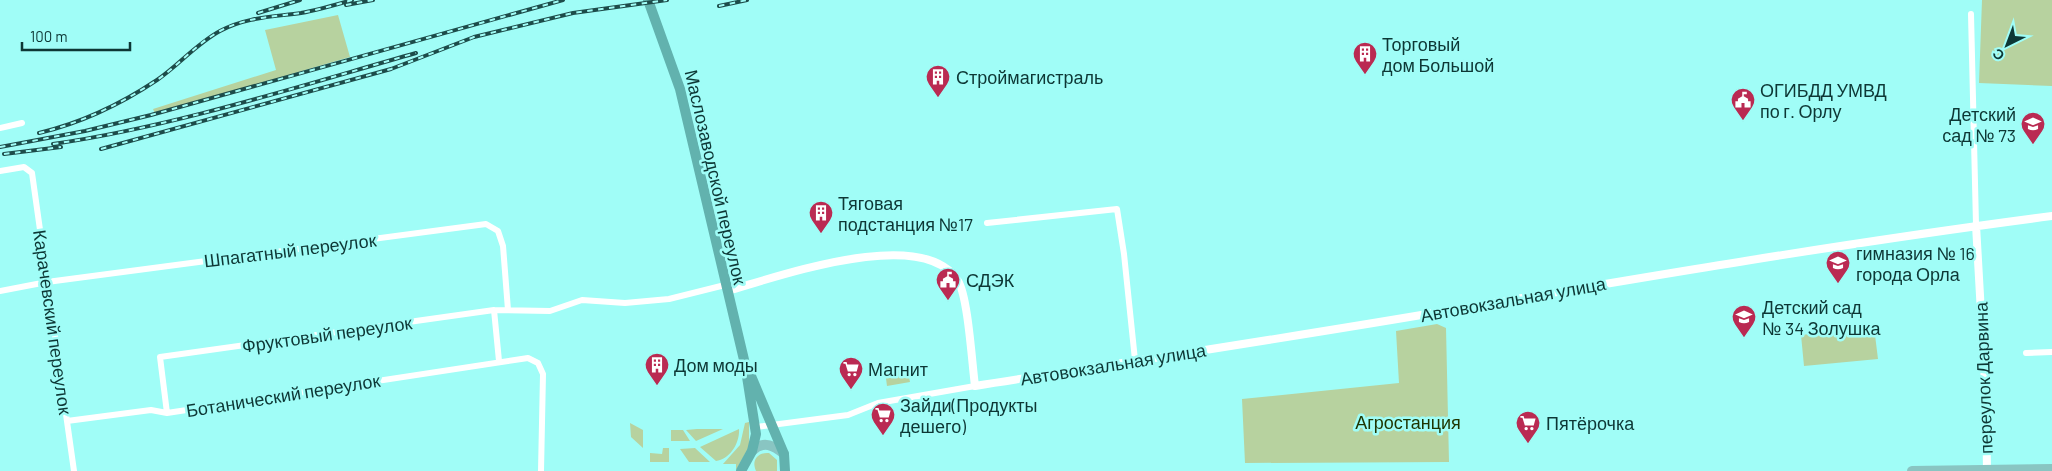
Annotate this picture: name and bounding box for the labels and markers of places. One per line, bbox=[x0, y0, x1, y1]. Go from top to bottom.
place label: Торговый дом Большой bbox=[1382, 33, 1494, 76]
building icon: Торговый дом Большой bbox=[1352, 41, 1378, 75]
building icon: Строймагистраль bbox=[925, 64, 951, 98]
place label: Строймагистраль bbox=[956, 66, 1103, 88]
place label: ОГИБДД УМВД по г. Орлу bbox=[1760, 79, 1887, 122]
public building icon: ОГИБДД УМВД по г. Орлу bbox=[1730, 87, 1756, 121]
place label: Детский сад № 73 bbox=[1942, 103, 2016, 146]
school or university icon: Детский сад № 73 bbox=[2020, 111, 2046, 145]
place label: Тяговая подстанция №17 bbox=[838, 192, 973, 235]
building icon: Тяговая подстанция №17 bbox=[808, 200, 834, 234]
place label: гимназия № 16 города Орла bbox=[1856, 242, 1975, 285]
school or university icon: гимназия № 16 города Орла bbox=[1825, 250, 1851, 284]
public building icon: СДЭК bbox=[935, 267, 961, 301]
place label: СДЭК bbox=[966, 269, 1015, 291]
place label: Детский сад № 34 Золушка bbox=[1762, 296, 1881, 339]
school or university icon: Детский сад № 34 Золушка bbox=[1731, 304, 1757, 338]
building icon: Дом моды bbox=[644, 352, 670, 386]
place label: Дом моды bbox=[674, 354, 758, 376]
supermarket icon: Магнит bbox=[838, 356, 864, 390]
place label: Магнит bbox=[868, 358, 928, 380]
place label: Зайди(Продукты дешего) bbox=[900, 394, 1038, 437]
supermarket icon: Зайди(Продукты дешего) bbox=[870, 402, 896, 436]
supermarket icon: Пятёрочка bbox=[1515, 410, 1541, 444]
place label: Пятёрочка bbox=[1546, 412, 1635, 434]

